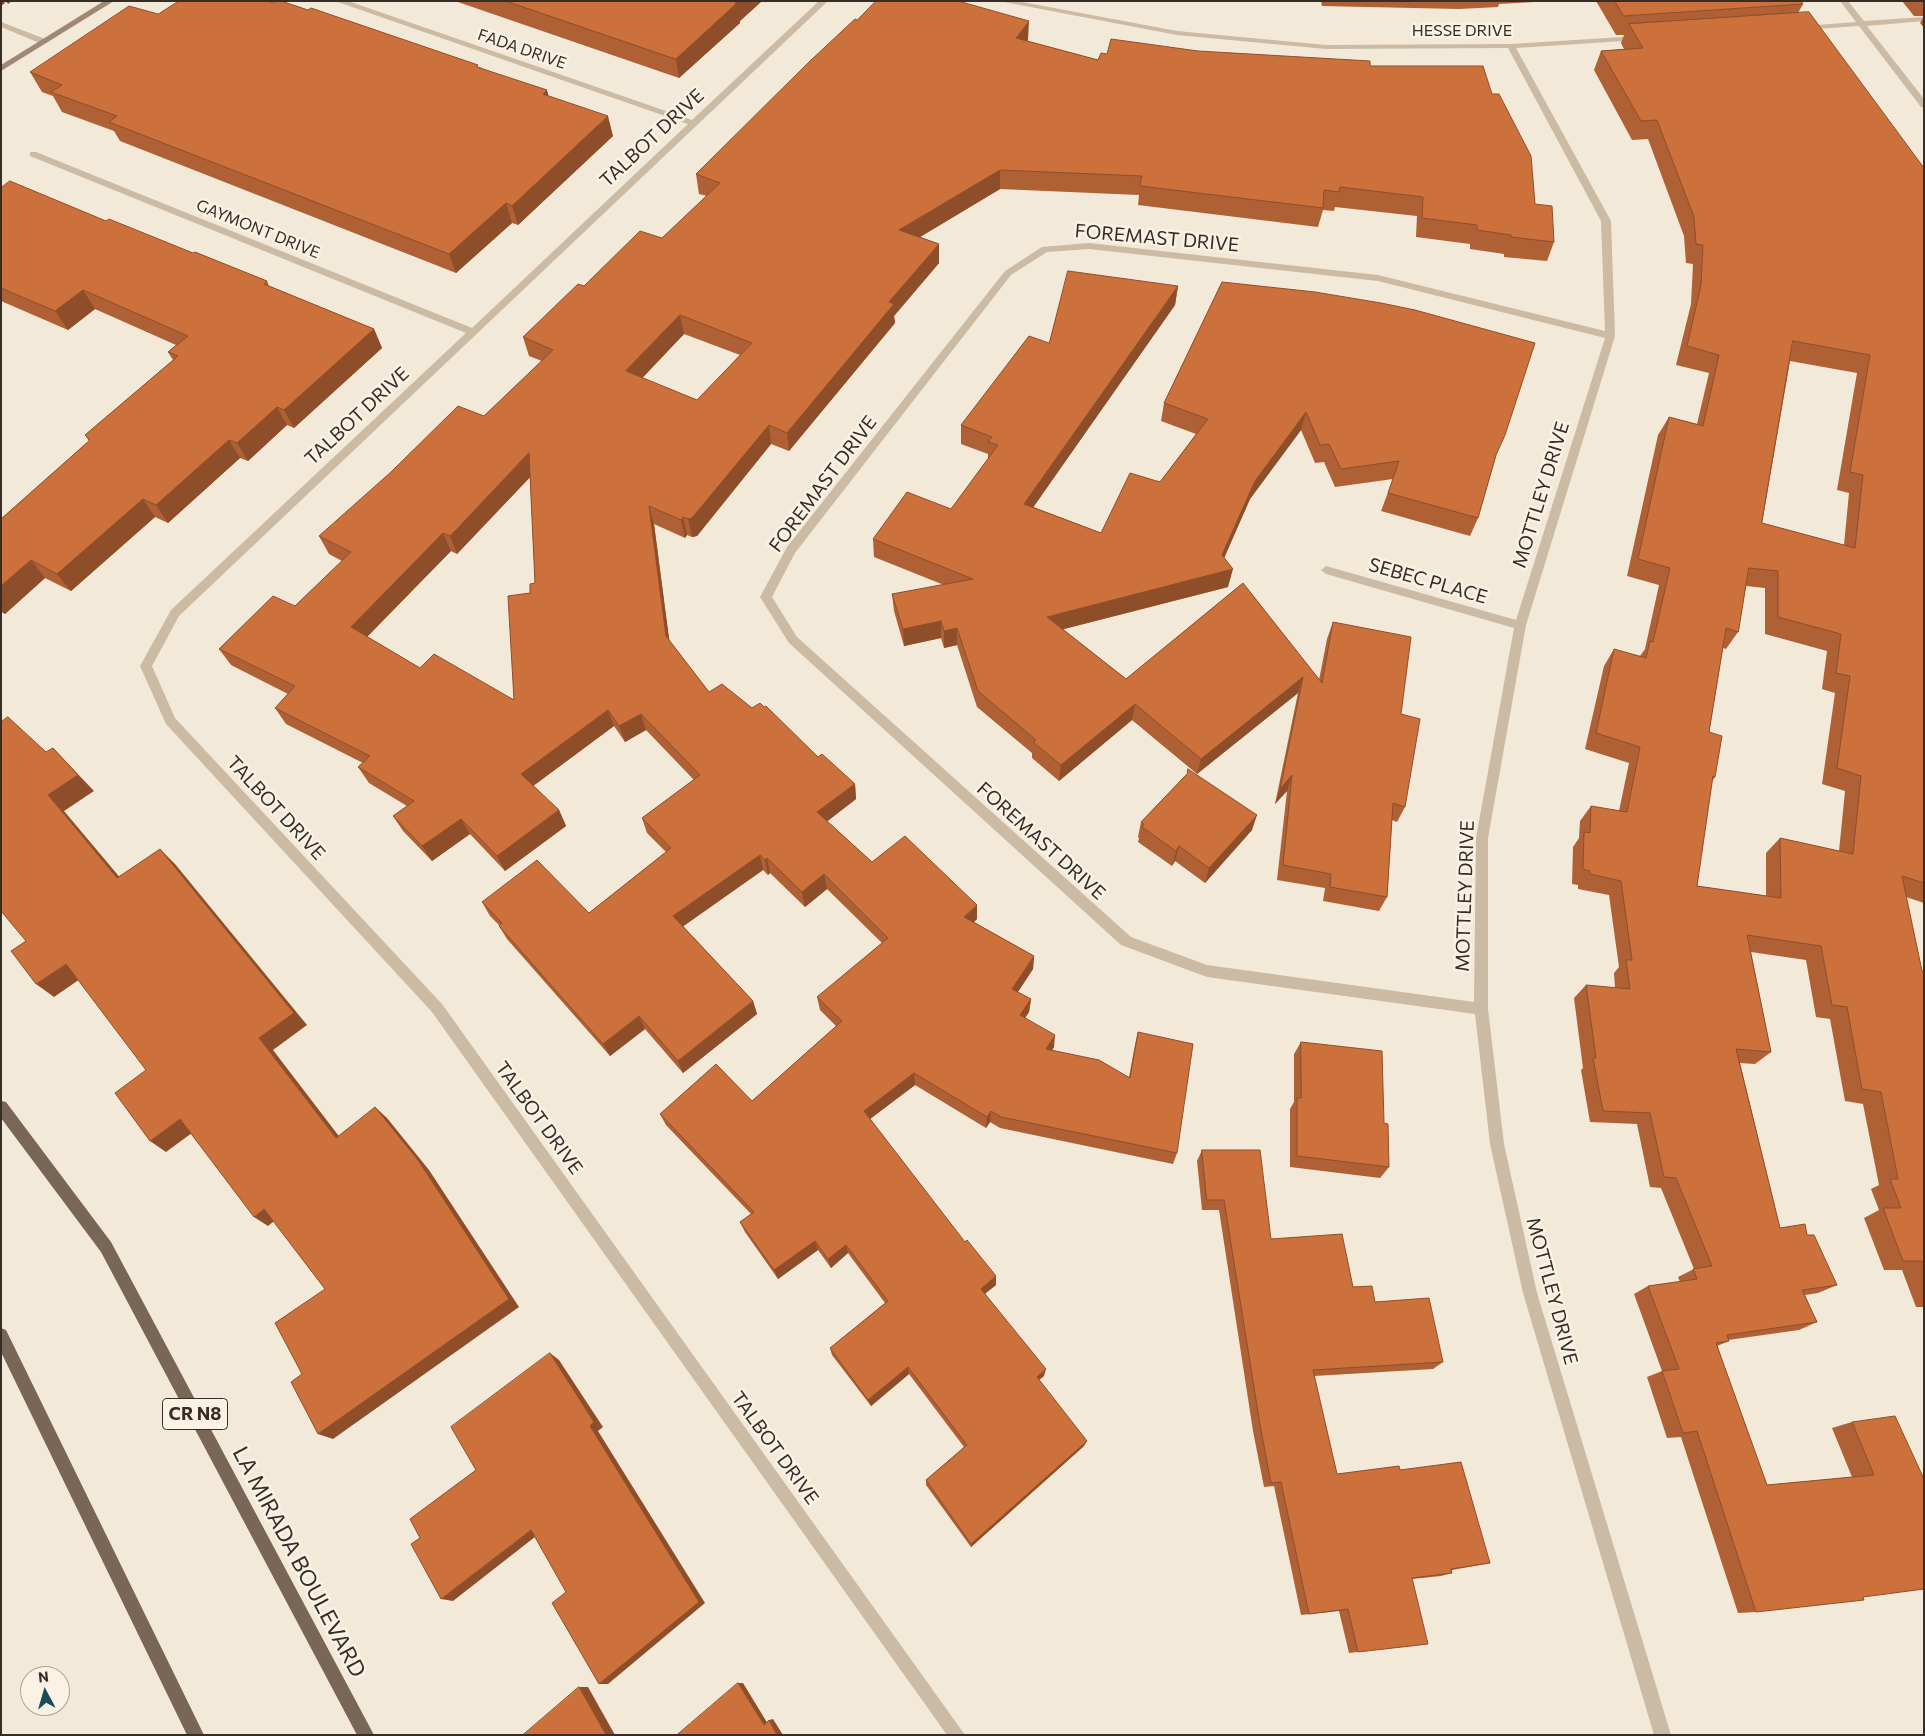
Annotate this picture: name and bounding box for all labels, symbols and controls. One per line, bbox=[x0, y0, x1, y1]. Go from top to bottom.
street label: HESSE DRIVE bbox=[1412, 21, 1512, 41]
street label: FADA DRIVE bbox=[475, 25, 569, 73]
street label: TALBOT DRIVE bbox=[595, 84, 709, 192]
street label: GAYMONT DRIVE bbox=[193, 195, 323, 263]
street label: FOREMAST DRIVE bbox=[1074, 219, 1240, 257]
street label: TALBOT DRIVE bbox=[300, 362, 414, 470]
street label: FOREMAST DRIVE bbox=[764, 411, 882, 557]
street label: MOTTLEY DRIVE bbox=[1508, 419, 1574, 571]
street label: SEBEC PLACE bbox=[1366, 553, 1490, 609]
street label: TALBOT DRIVE bbox=[222, 751, 330, 865]
street label: FOREMAST DRIVE bbox=[972, 777, 1110, 905]
street label: MOTTLEY DRIVE bbox=[1451, 820, 1479, 972]
street label: TALBOT DRIVE bbox=[490, 1057, 588, 1179]
street label: MOTTLEY DRIVE bbox=[1521, 1215, 1583, 1367]
street label: TALBOT DRIVE bbox=[726, 1387, 824, 1509]
road number: CR N8 bbox=[162, 1398, 228, 1430]
street label: LA MIRADA BOULEVARD bbox=[227, 1442, 371, 1682]
north arrow bbox=[20, 1666, 70, 1716]
text: N bbox=[37, 1668, 50, 1686]

